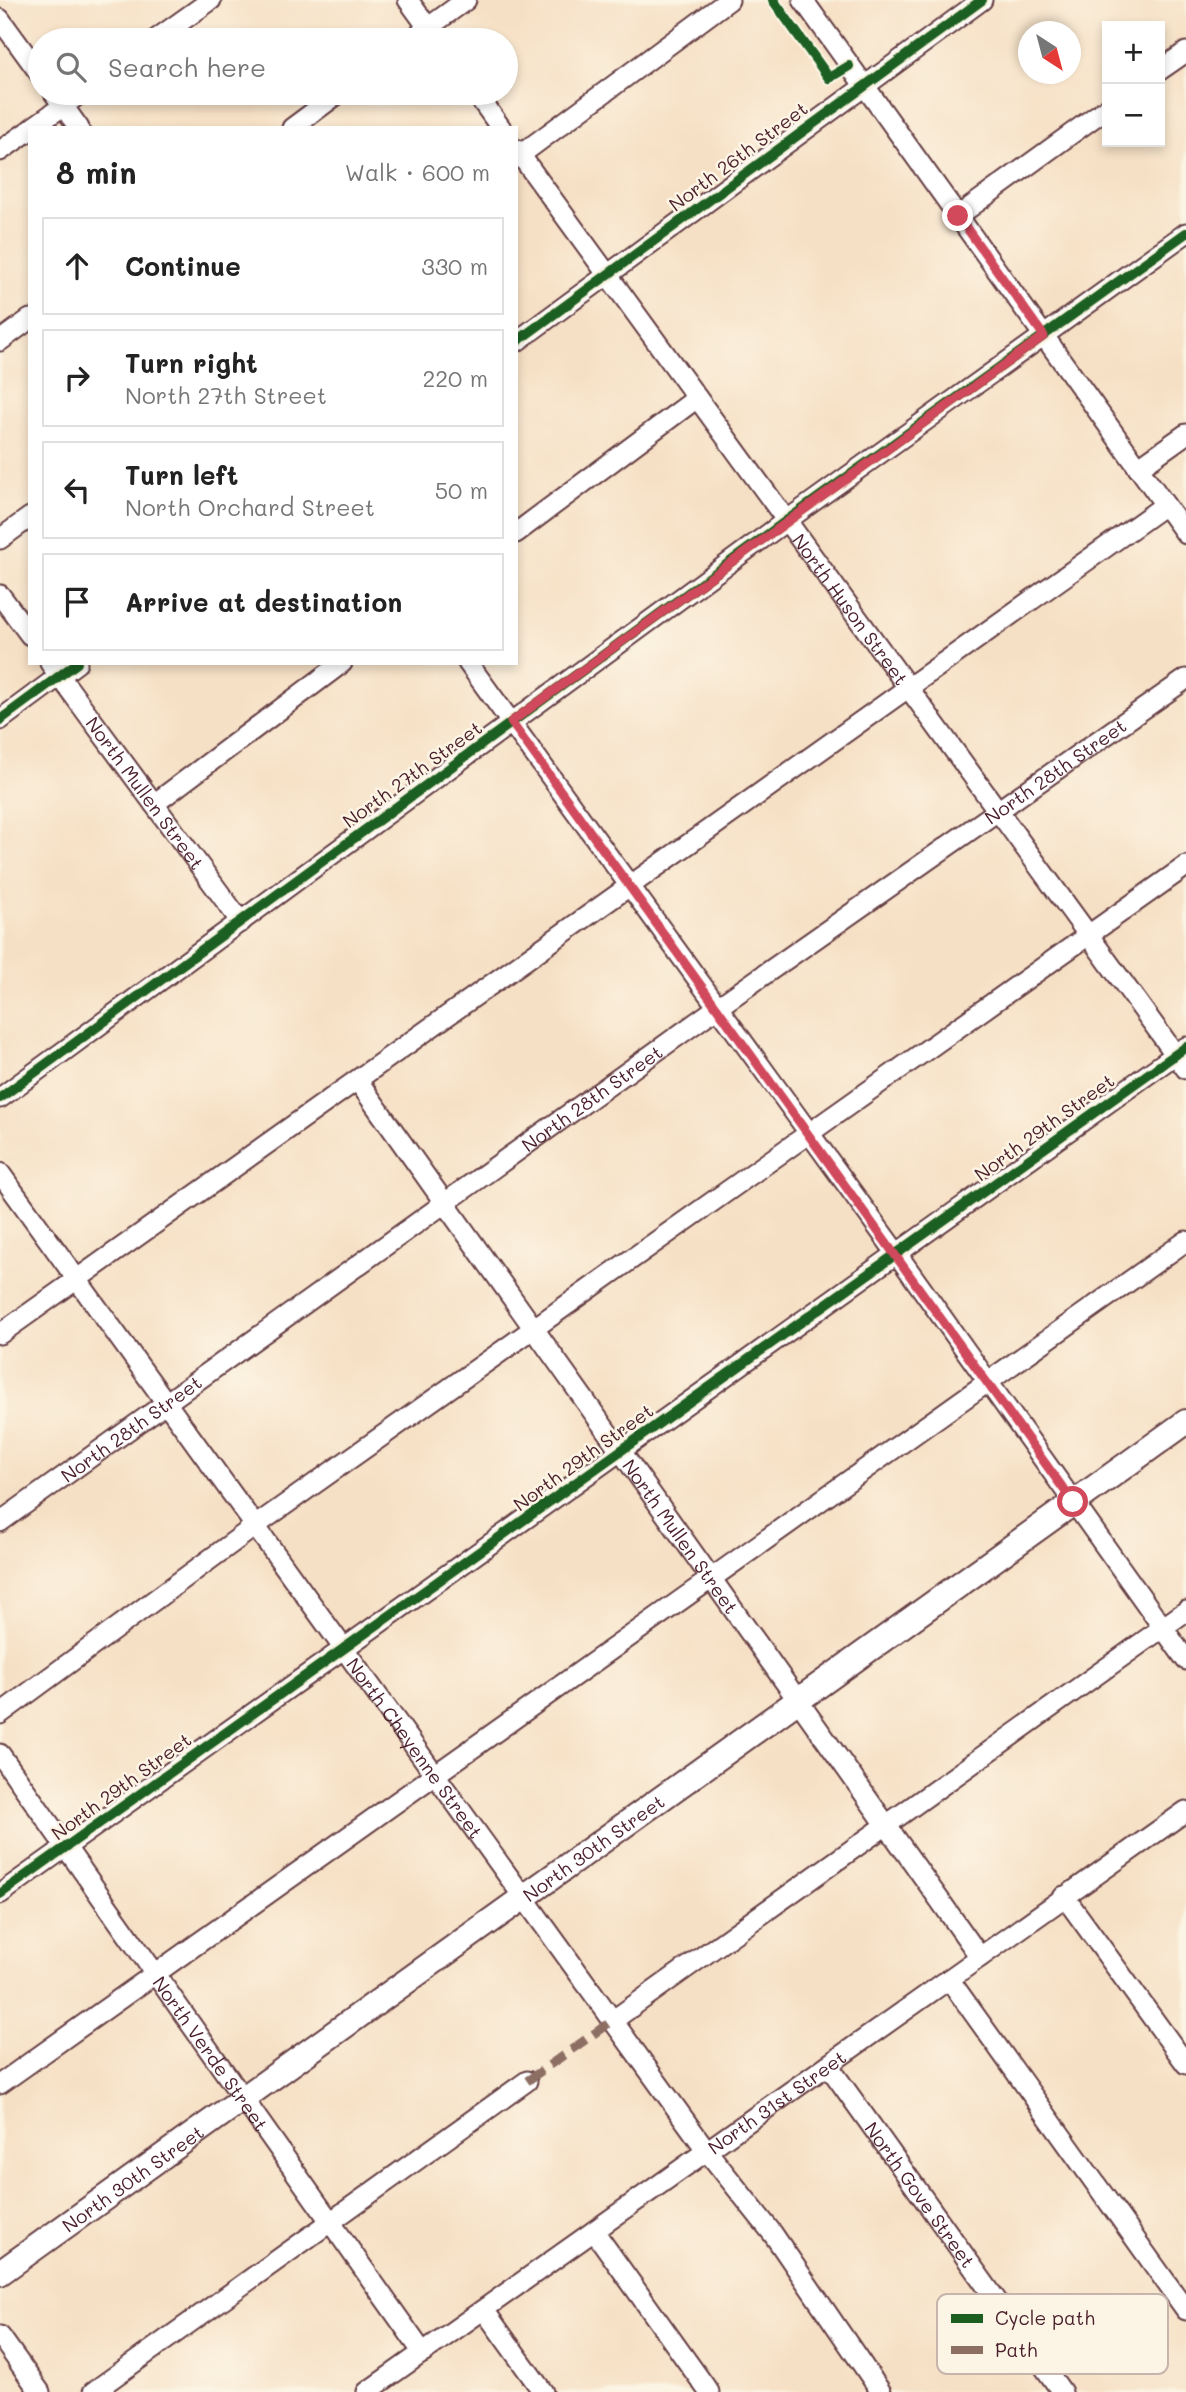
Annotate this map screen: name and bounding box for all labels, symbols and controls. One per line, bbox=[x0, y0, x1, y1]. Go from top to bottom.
north arrow bbox=[1018, 21, 1081, 84]
map controls bbox=[1102, 21, 1165, 147]
button: + bbox=[1102, 21, 1165, 84]
search box bbox=[28, 28, 518, 105]
icon: search bbox=[52, 48, 90, 86]
text: Search here bbox=[108, 50, 266, 84]
button: − bbox=[1102, 84, 1165, 147]
street label: North 26th Street bbox=[664, 96, 812, 216]
text: 8 min bbox=[56, 152, 137, 192]
text: Walk · 600 m bbox=[345, 157, 490, 187]
route end bbox=[942, 200, 973, 231]
icon: ahead bbox=[58, 247, 96, 285]
text: Continue bbox=[125, 249, 241, 283]
text: 330 m bbox=[421, 251, 488, 281]
text: Turn right bbox=[125, 346, 258, 380]
icon: right bbox=[58, 359, 96, 397]
text: 220 m bbox=[422, 363, 488, 393]
text: North 27th Street bbox=[125, 380, 327, 410]
text: Turn left bbox=[125, 458, 238, 492]
icon: left bbox=[58, 471, 96, 509]
text: 50 m bbox=[435, 475, 488, 505]
text: North Orchard Street bbox=[125, 492, 375, 522]
street label: North Huson Street bbox=[787, 528, 915, 690]
icon: arrive bbox=[58, 583, 96, 621]
text: Arrive at destination bbox=[125, 585, 402, 619]
street label: North Mullen Street bbox=[81, 711, 210, 874]
street label: North 28th Street bbox=[979, 712, 1131, 829]
street label: North 27th Street bbox=[337, 715, 487, 833]
street label: North 28th Street bbox=[516, 1039, 667, 1157]
street label: North 29th Street bbox=[969, 1068, 1119, 1186]
street label: North 28th Street bbox=[55, 1369, 206, 1487]
street label: North 29th Street bbox=[508, 1398, 658, 1516]
street label: North Mullen Street bbox=[618, 1454, 745, 1618]
route start bbox=[1057, 1486, 1088, 1517]
street label: North Cheyenne Street bbox=[342, 1652, 489, 1843]
street label: North 29th Street bbox=[46, 1727, 196, 1845]
street label: North 30th Street bbox=[517, 1788, 669, 1907]
street label: North Verde Street bbox=[148, 1971, 274, 2135]
street label: North 31st Street bbox=[702, 2044, 851, 2159]
street label: North Gove Street bbox=[860, 2116, 981, 2272]
street label: North 30th Street bbox=[57, 2119, 208, 2237]
legend bbox=[937, 2294, 1168, 2374]
text: Cycle path bbox=[995, 2305, 1095, 2330]
text: Path bbox=[995, 2337, 1038, 2362]

